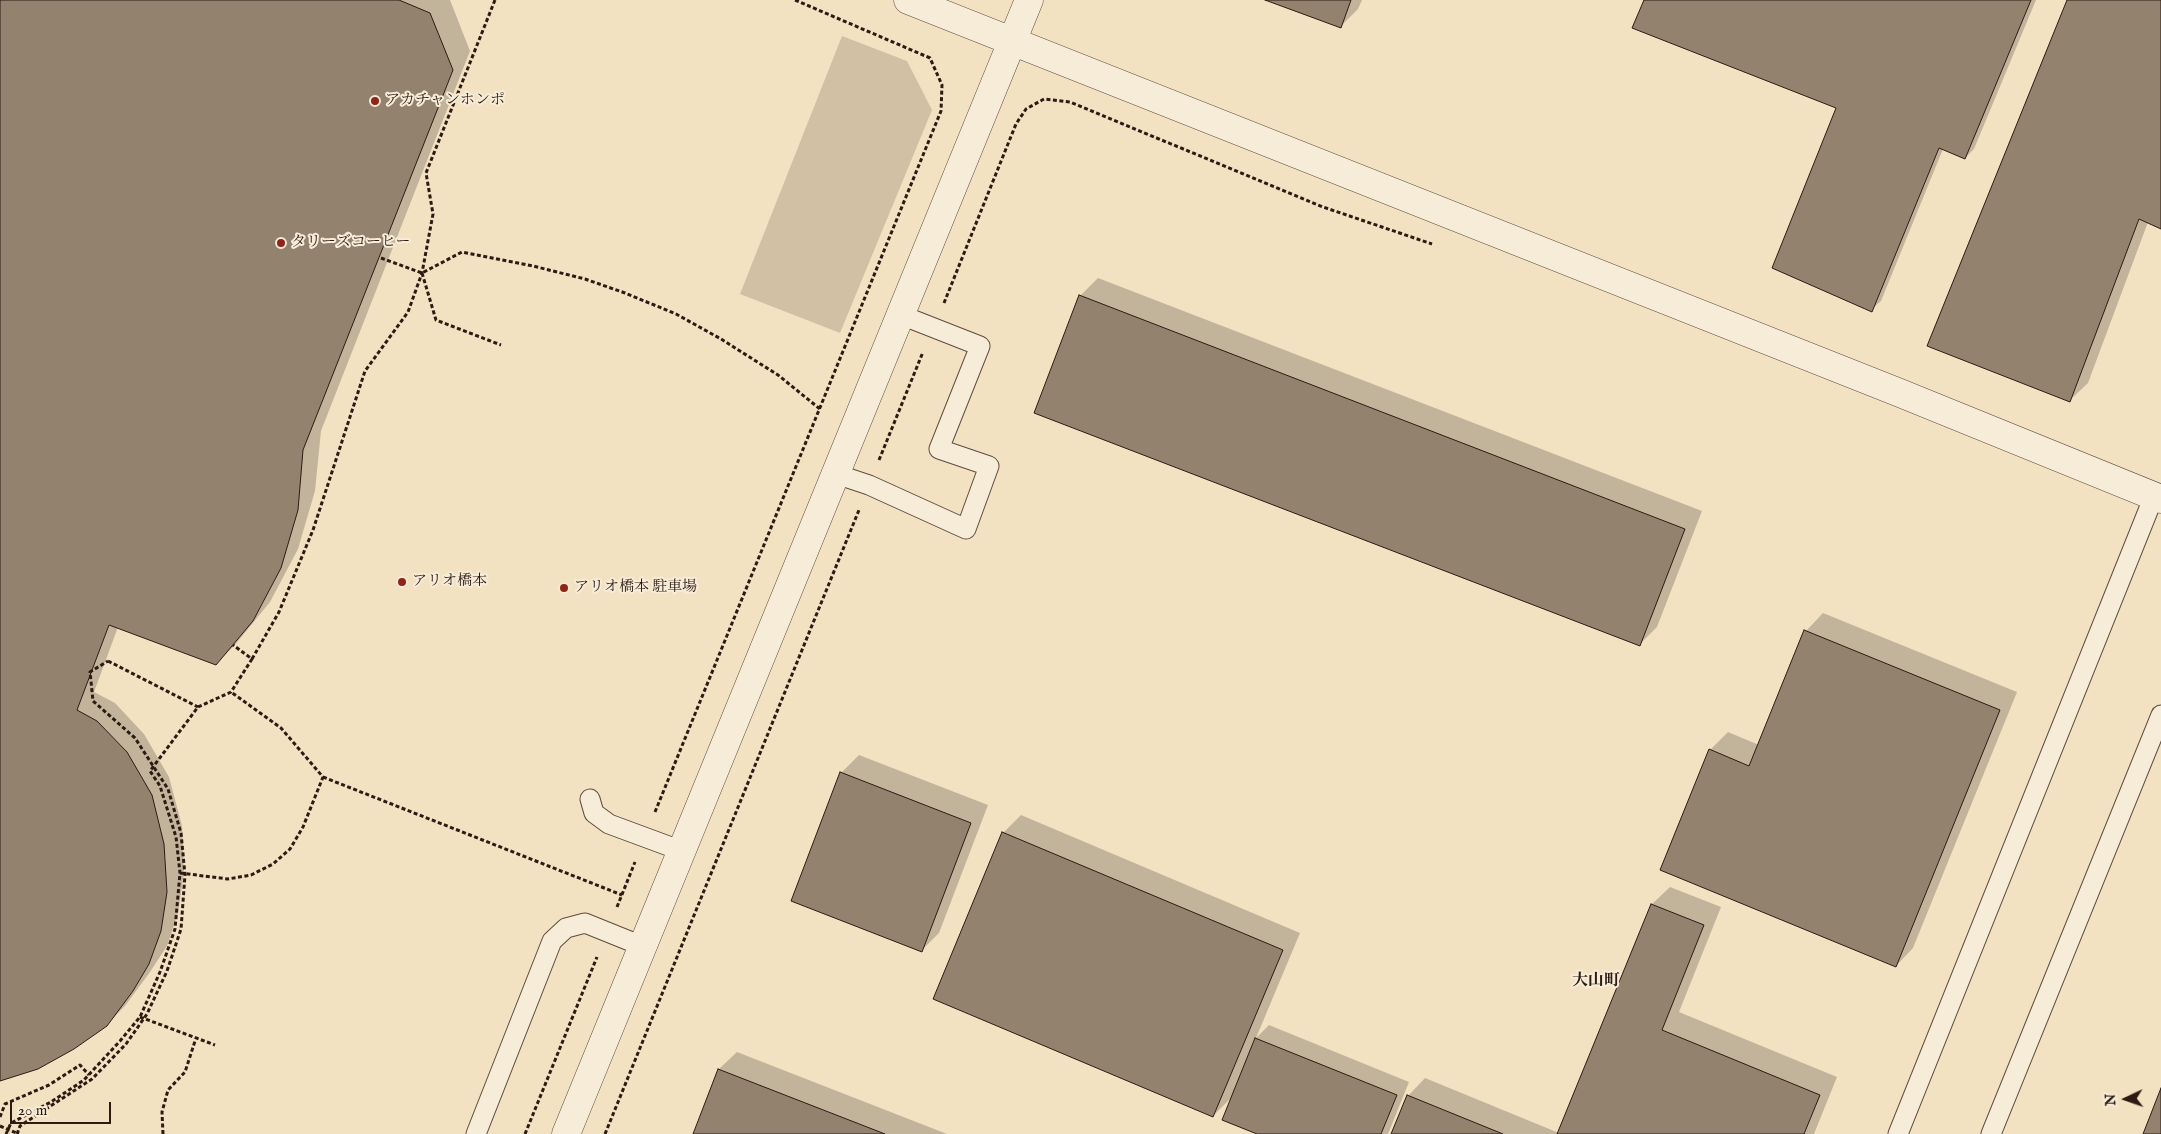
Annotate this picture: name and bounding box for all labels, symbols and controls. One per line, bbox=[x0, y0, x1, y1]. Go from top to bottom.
place label: アカチャンホンポ bbox=[385, 92, 505, 110]
marker: アカチャンホンポ bbox=[369, 95, 381, 107]
place label: タリーズコーヒー bbox=[291, 234, 410, 252]
marker: タリーズコーヒー bbox=[275, 237, 287, 249]
place label: アリオ橋本 bbox=[412, 573, 487, 591]
marker: アリオ橋本 bbox=[396, 576, 408, 588]
place label: アリオ橋本 駐車場 bbox=[574, 579, 697, 597]
marker: アリオ橋本 駐車場 bbox=[558, 582, 570, 594]
district label: 大山町 bbox=[1572, 972, 1620, 992]
north arrow bbox=[2101, 1074, 2151, 1124]
scale bar bbox=[12, 1092, 114, 1124]
text: N bbox=[2102, 1093, 2120, 1106]
text: 20 m bbox=[18, 1101, 47, 1120]

